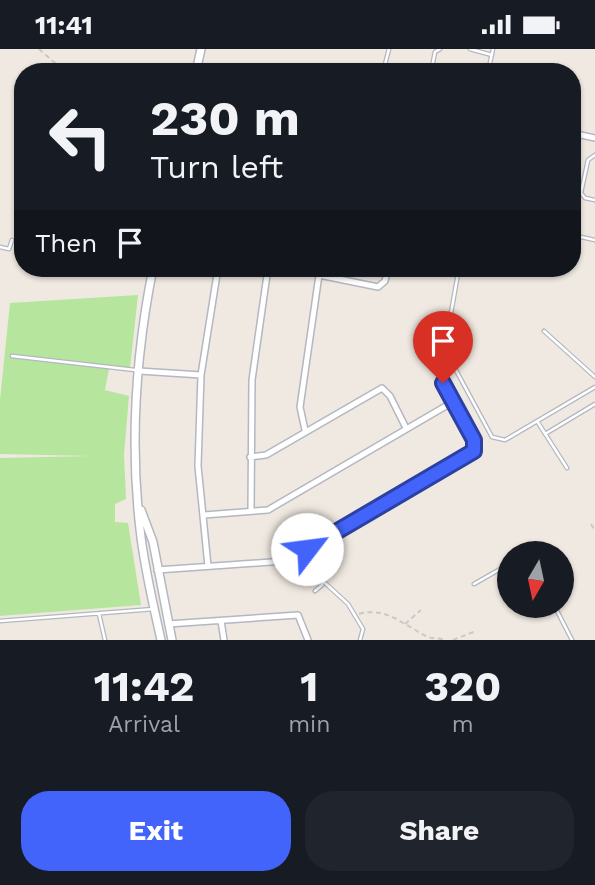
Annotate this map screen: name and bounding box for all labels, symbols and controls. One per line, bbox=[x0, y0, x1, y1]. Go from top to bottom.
text: 11:41 bbox=[35, 10, 93, 40]
text: 230 m bbox=[150, 89, 300, 147]
icon: left bbox=[35, 91, 126, 182]
text: Turn left bbox=[150, 148, 283, 186]
icon: arrive bbox=[111, 224, 149, 262]
text: Then bbox=[35, 228, 97, 258]
pin bbox=[413, 311, 473, 383]
icon: arrive bbox=[424, 322, 462, 360]
position arrow bbox=[270, 512, 344, 586]
north arrow bbox=[497, 541, 574, 618]
map controls bbox=[497, 541, 574, 618]
text: 11:42 bbox=[94, 662, 194, 711]
text: 1 bbox=[300, 662, 318, 711]
text: 320 bbox=[424, 662, 501, 711]
text: Arrival bbox=[108, 711, 180, 738]
text: min bbox=[288, 711, 330, 738]
text: m bbox=[452, 711, 474, 738]
button: Exit bbox=[21, 791, 291, 871]
button: Share bbox=[305, 791, 574, 871]

